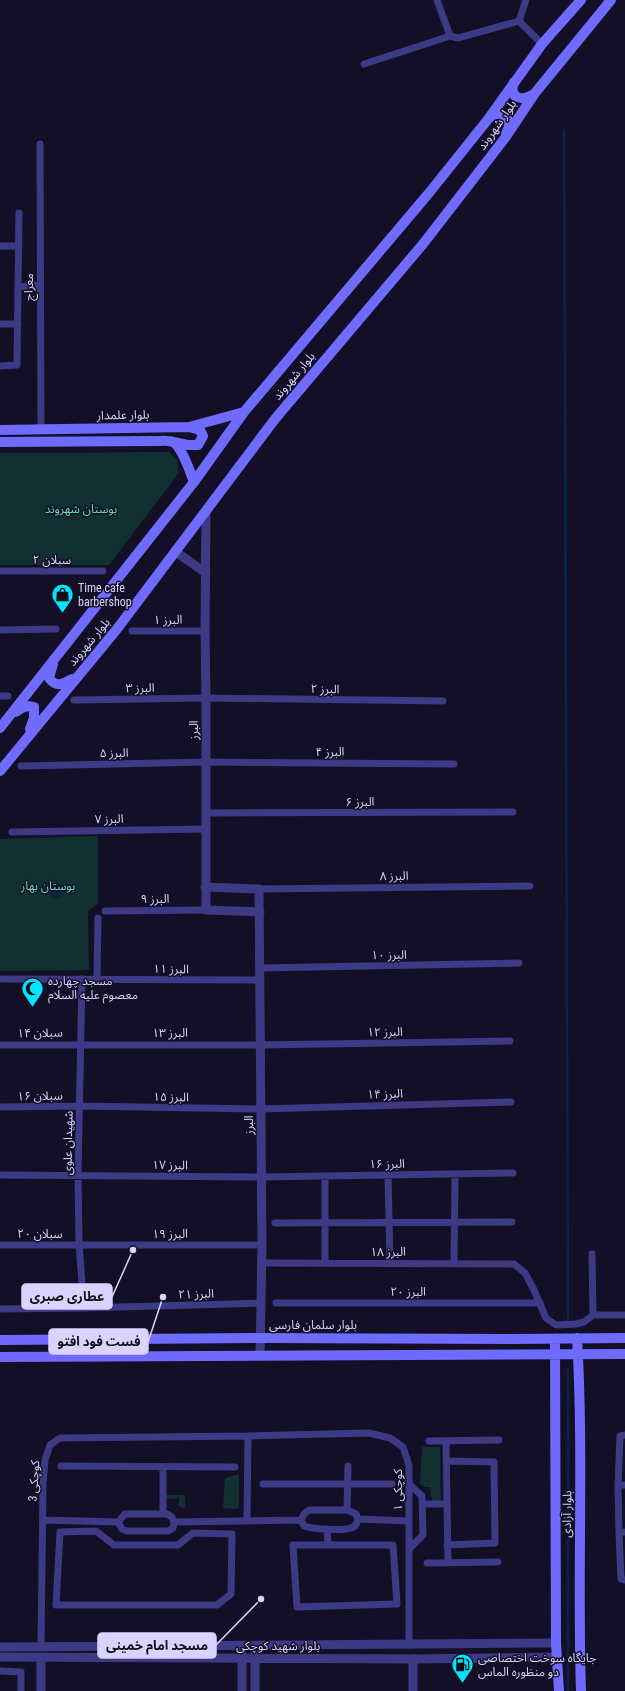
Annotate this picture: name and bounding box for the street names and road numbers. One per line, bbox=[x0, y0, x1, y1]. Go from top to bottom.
street label: بلوار شهروند bbox=[475, 97, 519, 153]
street label: معراج bbox=[22, 273, 38, 301]
street label: بلوار شهروند bbox=[270, 349, 318, 403]
street label: بلوار علمدار bbox=[96, 408, 149, 423]
street label: سبلان ۲ bbox=[33, 553, 71, 567]
street label: البرز ۱ bbox=[154, 613, 183, 627]
street label: بلوار شهروند bbox=[65, 615, 113, 669]
street label: البرز ۳ bbox=[125, 681, 155, 695]
street label: البرز ۲ bbox=[310, 682, 340, 696]
street label: البرز bbox=[187, 720, 201, 741]
street label: البرز ۴ bbox=[316, 745, 345, 759]
street label: البرز ۵ bbox=[99, 746, 129, 760]
street label: البرز ۶ bbox=[346, 795, 375, 809]
street label: البرز ۷ bbox=[94, 812, 124, 826]
street label: البرز ۸ bbox=[379, 869, 409, 883]
street label: البرز ۹ bbox=[141, 892, 170, 906]
street label: البرز ۱۰ bbox=[371, 948, 407, 962]
street label: البرز ۱۱ bbox=[153, 962, 189, 976]
street label: البرز ۱۲ bbox=[367, 1025, 403, 1039]
street label: سبلان ۱۴ bbox=[17, 1026, 63, 1040]
street label: البرز ۱۳ bbox=[152, 1026, 188, 1040]
street label: البرز ۱۴ bbox=[367, 1086, 403, 1102]
street label: سبلان ۱۶ bbox=[17, 1089, 63, 1103]
street label: البرز ۱۵ bbox=[153, 1090, 189, 1104]
street label: شهیدان علوی bbox=[60, 1111, 76, 1175]
street label: البرز bbox=[242, 1115, 256, 1136]
street label: البرز ۱۶ bbox=[369, 1157, 405, 1171]
street label: البرز ۱۷ bbox=[152, 1158, 188, 1172]
street label: سبلان ۲۰ bbox=[17, 1227, 63, 1241]
street label: البرز ۱۹ bbox=[152, 1227, 188, 1241]
street label: البرز ۱۸ bbox=[370, 1245, 406, 1259]
street label: البرز ۲۰ bbox=[390, 1285, 426, 1299]
street label: البرز ۲۱ bbox=[178, 1286, 214, 1302]
street label: بلوار سلمان فارسی bbox=[269, 1318, 357, 1332]
street label: کوچکی 3 bbox=[26, 1459, 44, 1502]
street label: کوچکی ۱ bbox=[391, 1468, 406, 1511]
street label: بلوار آزادی bbox=[560, 1490, 574, 1538]
street label: بلوار شهید کوچکی bbox=[236, 1639, 320, 1654]

